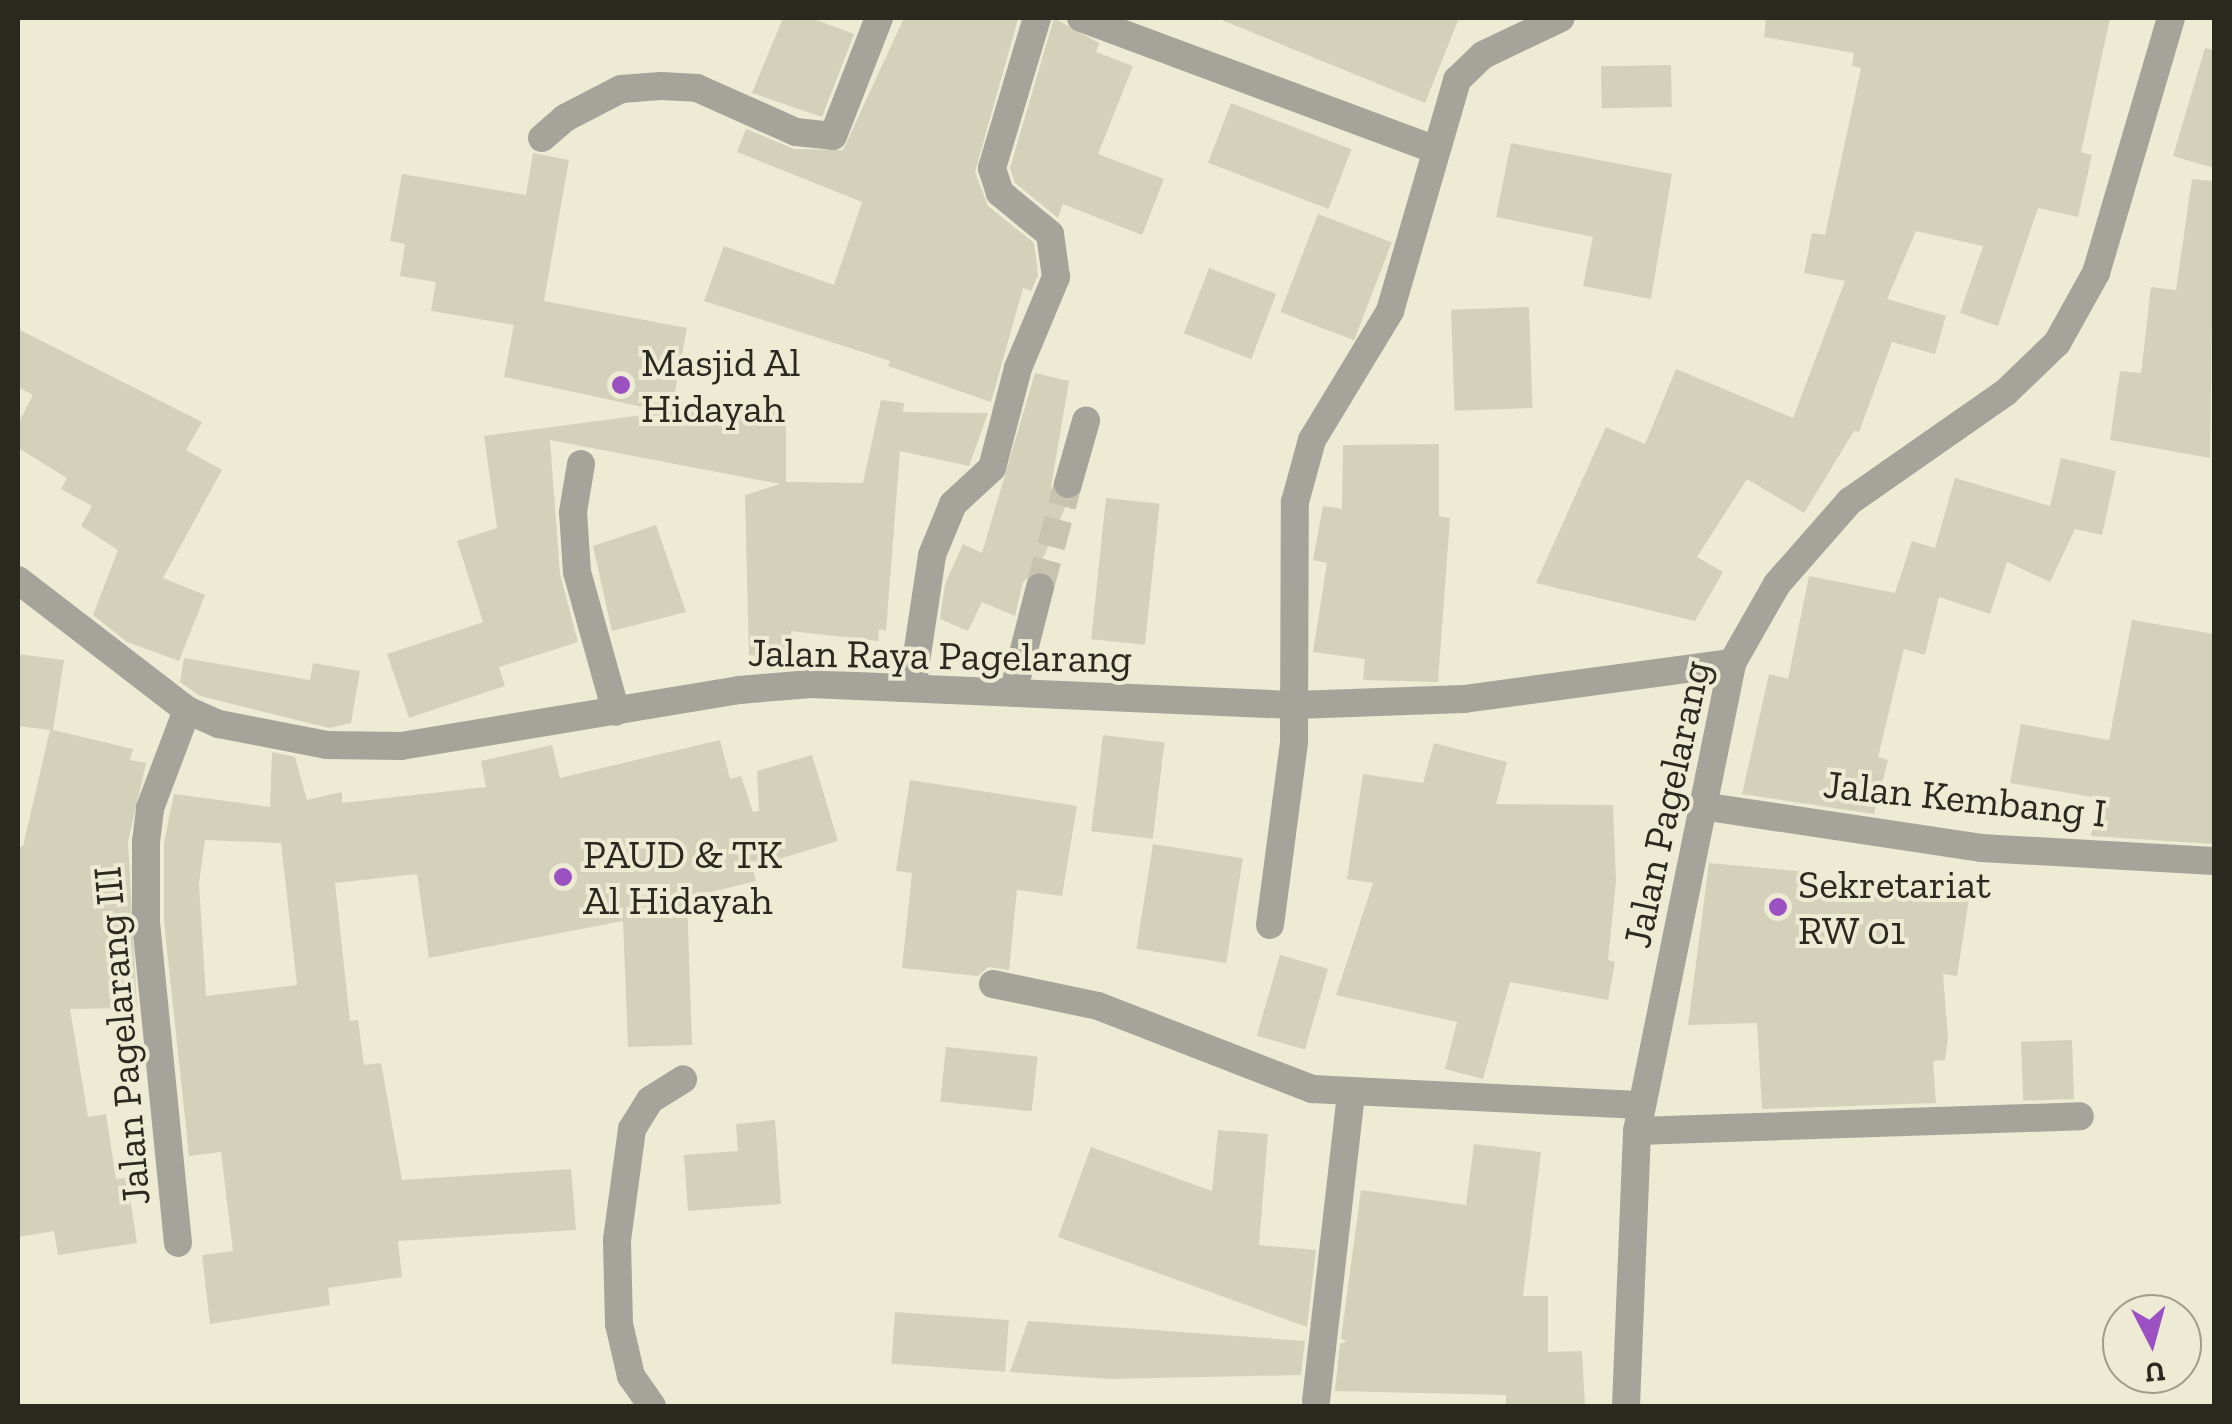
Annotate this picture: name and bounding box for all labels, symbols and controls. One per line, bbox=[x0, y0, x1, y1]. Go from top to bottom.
place label: Masjid Al Hidayah bbox=[641, 338, 802, 432]
marker: Masjid Al Hidayah bbox=[610, 374, 632, 396]
street label: Jalan Raya Pagelarang bbox=[748, 628, 1132, 682]
street label: Jalan Pagelarang bbox=[1612, 656, 1720, 952]
street label: Jalan Kembang I bbox=[1821, 759, 2109, 837]
place label: PAUD & TK Al Hidayah bbox=[583, 830, 783, 924]
place label: Sekretariat RW 01 bbox=[1798, 860, 1991, 954]
street label: Jalan Pagelarang III bbox=[82, 865, 160, 1207]
marker: PAUD & TK Al Hidayah bbox=[552, 866, 574, 888]
marker: Sekretariat RW 01 bbox=[1767, 896, 1789, 918]
north arrow bbox=[2102, 1294, 2202, 1394]
text: U bbox=[2143, 1355, 2167, 1390]

